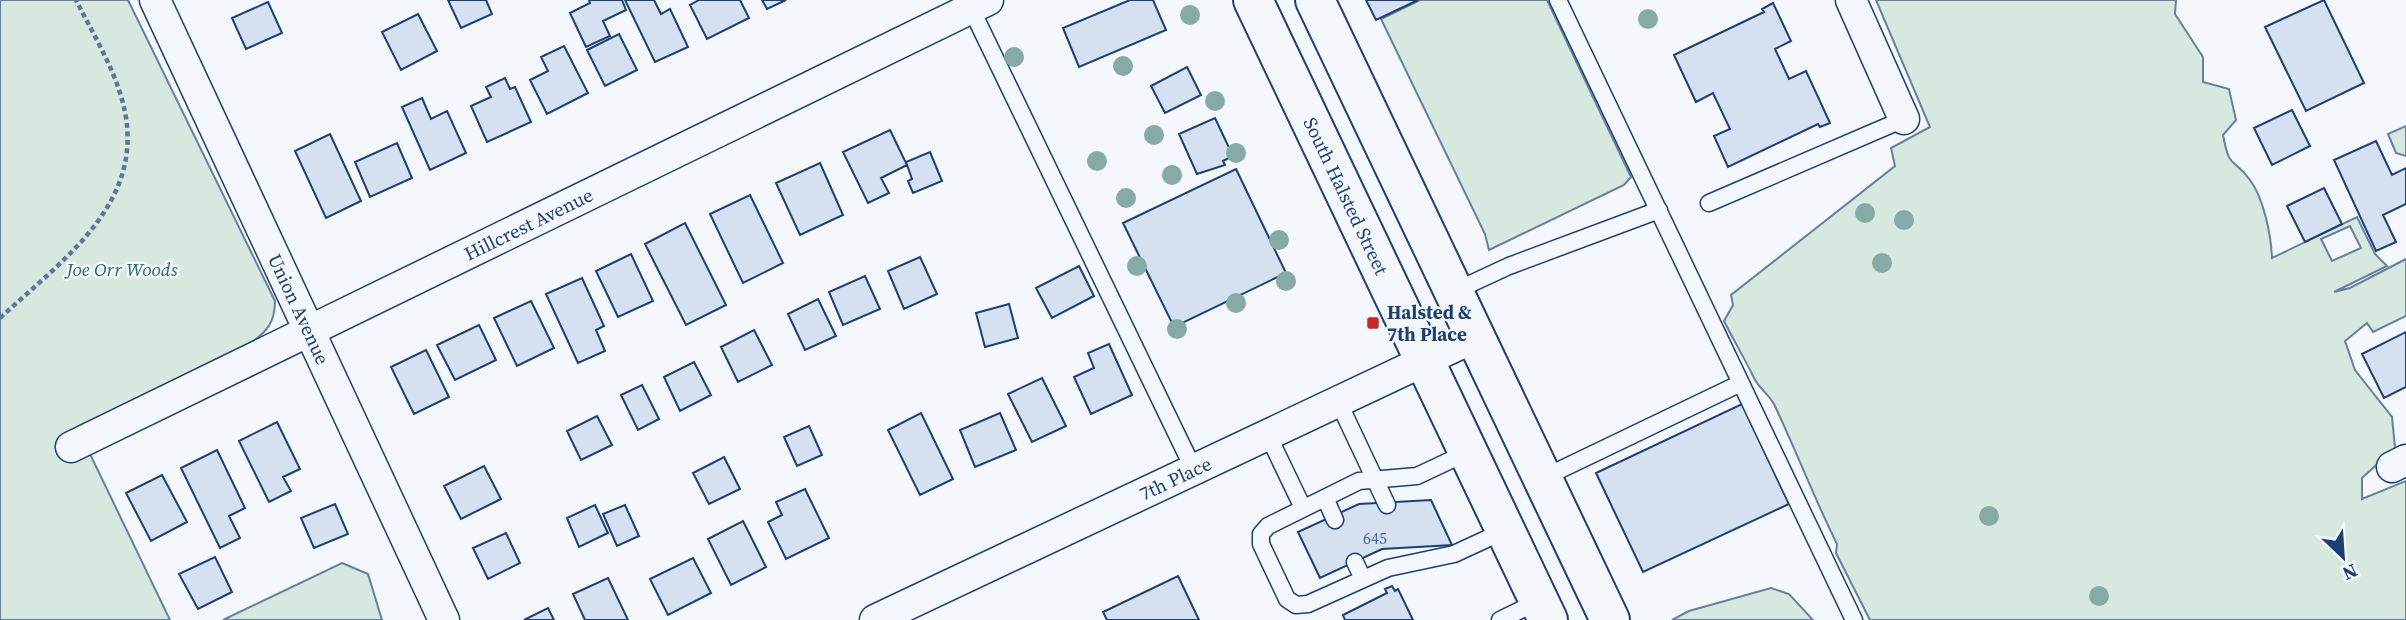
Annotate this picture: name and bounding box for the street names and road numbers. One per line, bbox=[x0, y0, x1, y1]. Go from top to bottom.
street label: South Halsted Street bbox=[1298, 113, 1395, 280]
street label: Hillcrest Avenue bbox=[460, 182, 597, 266]
street label: Union Avenue bbox=[262, 250, 336, 369]
street label: 7th Place bbox=[1135, 450, 1216, 507]

